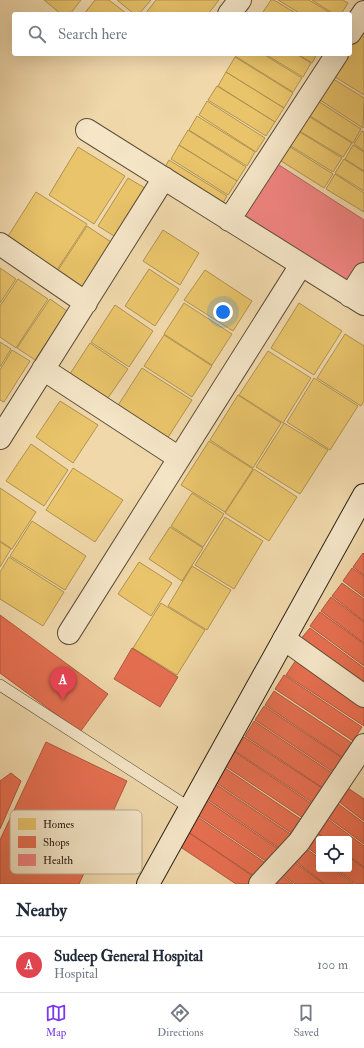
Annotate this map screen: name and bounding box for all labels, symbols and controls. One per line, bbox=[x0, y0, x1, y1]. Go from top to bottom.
search box bbox=[12, 12, 352, 56]
icon: search bbox=[26, 23, 48, 45]
text: Search here bbox=[58, 25, 127, 44]
your location bbox=[213, 302, 233, 322]
pin: A bbox=[50, 667, 76, 700]
legend bbox=[10, 810, 142, 874]
text: Homes bbox=[43, 818, 74, 831]
text: Shops bbox=[43, 836, 70, 850]
map controls bbox=[316, 836, 352, 872]
button: locate bbox=[316, 836, 352, 872]
text: Health bbox=[43, 854, 73, 867]
text: Nearby bbox=[16, 900, 67, 921]
text: Sudeep General Hospital bbox=[54, 947, 203, 966]
text: A bbox=[25, 957, 33, 973]
text: 100 m bbox=[317, 957, 348, 973]
text: Hospital bbox=[54, 966, 98, 982]
tab: Map bbox=[45, 1002, 67, 1039]
tab: Directions bbox=[157, 1002, 204, 1039]
tab: Saved bbox=[294, 1002, 319, 1039]

